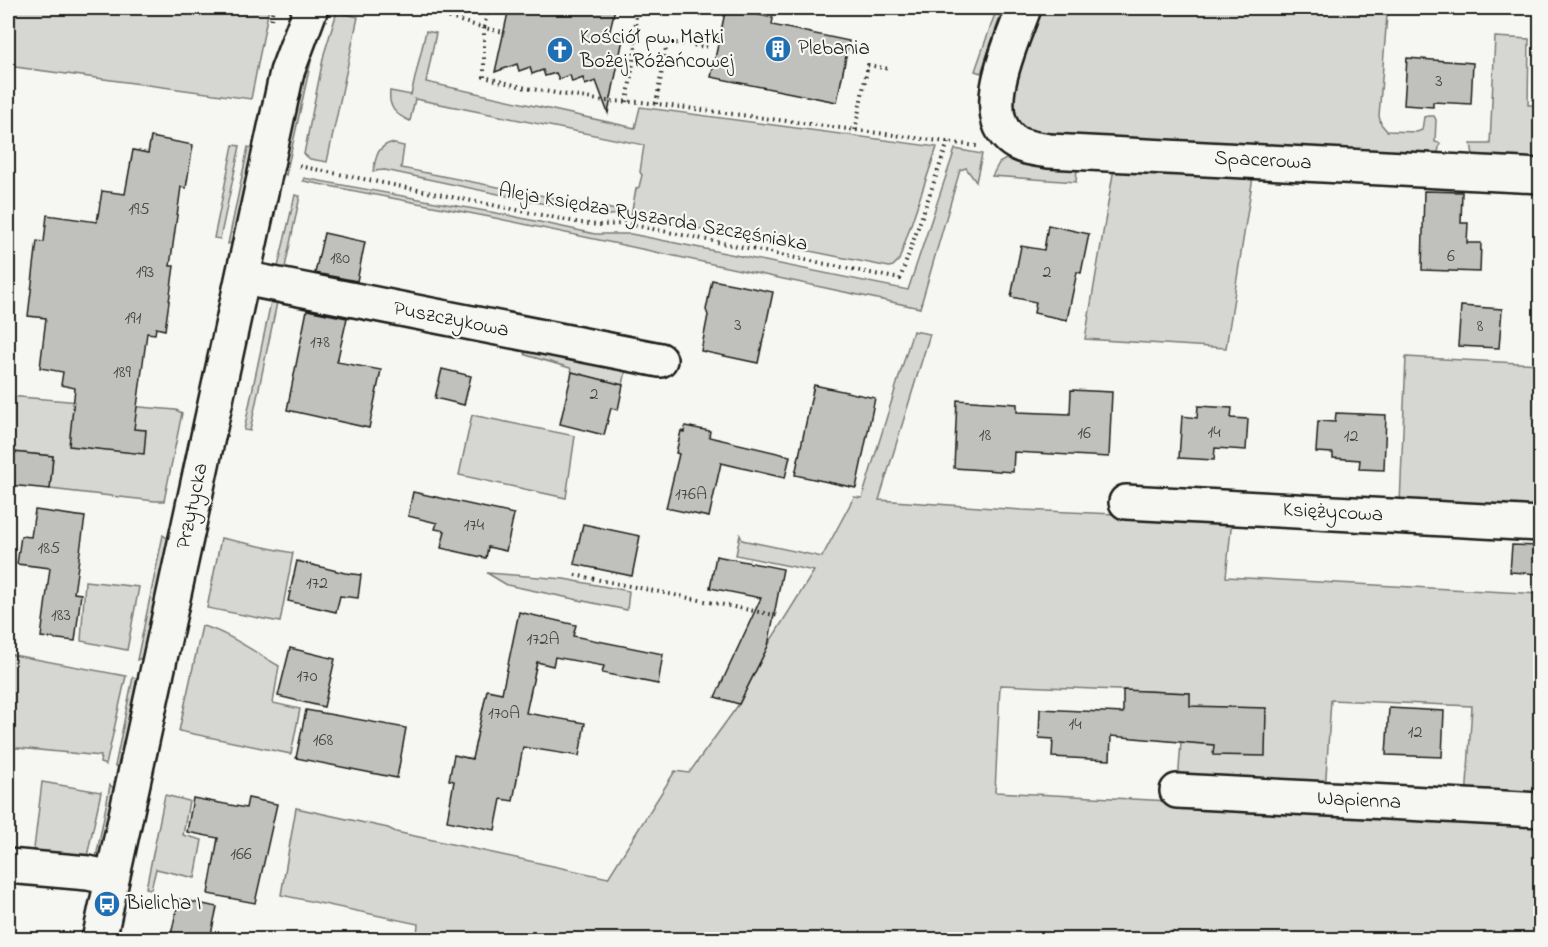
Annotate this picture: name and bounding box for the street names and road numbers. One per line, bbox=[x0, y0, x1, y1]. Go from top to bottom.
street label: Spacerowa bbox=[1214, 143, 1312, 179]
street label: Aleja Księdza Ryszarda Szczęśniaka bbox=[496, 176, 810, 262]
street label: Puszczykowa bbox=[390, 294, 511, 348]
street label: Przytycka bbox=[169, 460, 219, 552]
street label: Księżycowa bbox=[1282, 495, 1384, 533]
street label: Wapienna bbox=[1316, 784, 1402, 818]

